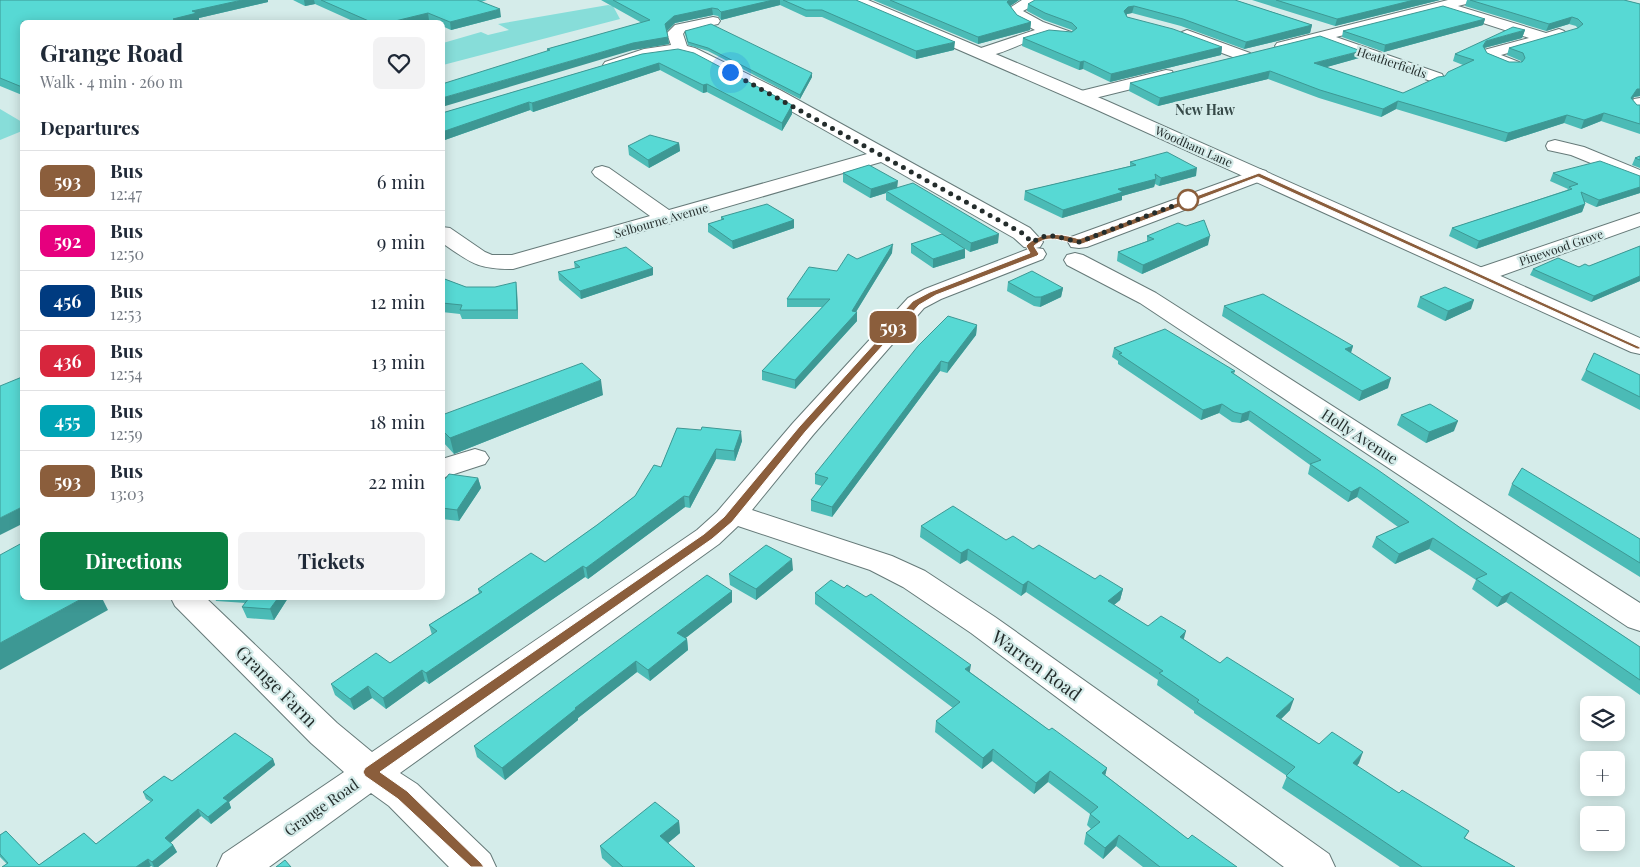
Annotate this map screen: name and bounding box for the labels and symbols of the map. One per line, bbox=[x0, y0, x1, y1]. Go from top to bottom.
street label: Heatherfields bbox=[1355, 43, 1429, 81]
your location bbox=[718, 60, 743, 85]
district label: New Haw bbox=[1175, 100, 1236, 119]
street label: Woodham Lane bbox=[1152, 121, 1235, 170]
unlabelled marker bbox=[1177, 189, 1199, 211]
street label: Selbourne Avenue bbox=[612, 199, 710, 241]
street label: Pinewood Grove bbox=[1517, 225, 1605, 269]
line badge: 593 bbox=[864, 311, 922, 343]
street label: Holly Avenue bbox=[1318, 404, 1402, 468]
street label: Warren Road bbox=[987, 624, 1087, 706]
street label: Grange Farm bbox=[231, 640, 323, 732]
street label: Grange Road bbox=[280, 774, 362, 840]

